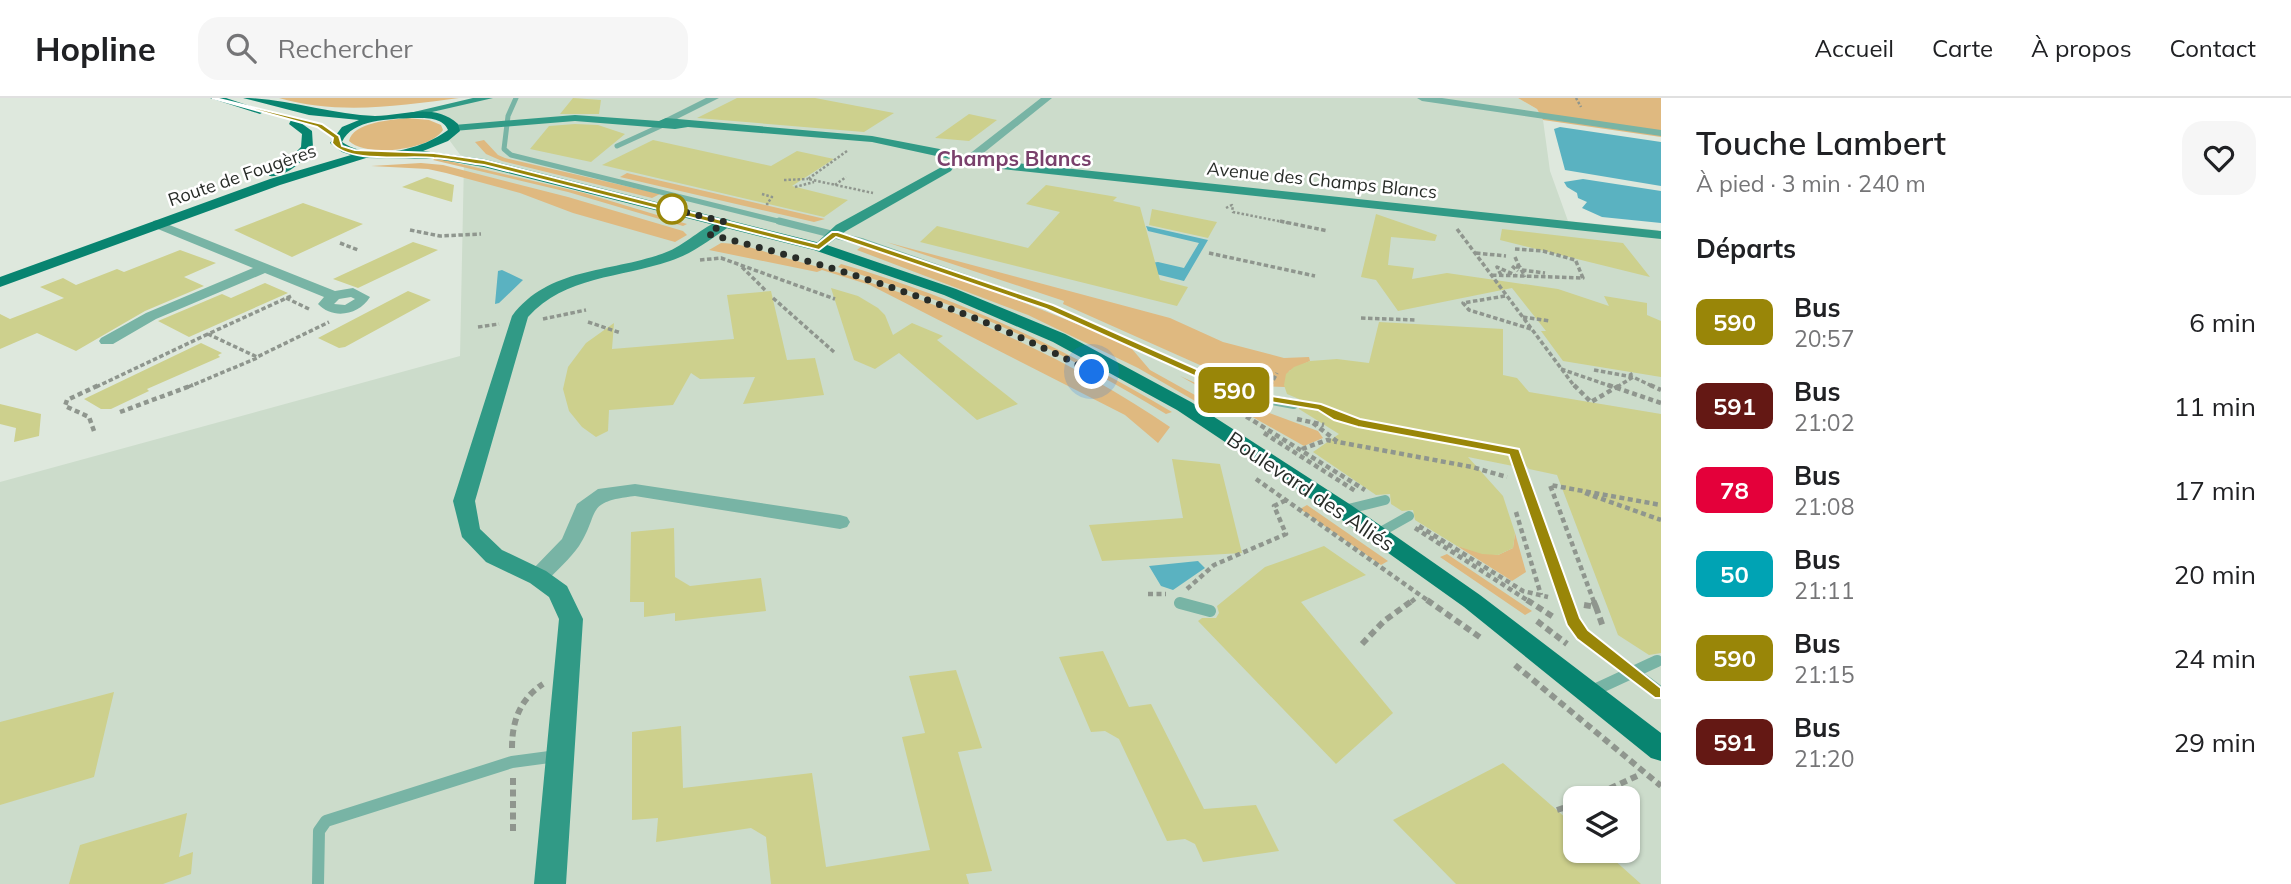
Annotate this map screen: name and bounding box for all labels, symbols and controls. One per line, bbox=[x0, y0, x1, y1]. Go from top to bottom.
search box bbox=[198, 17, 688, 80]
text: Hopline bbox=[35, 28, 156, 69]
icon: search bbox=[222, 29, 260, 67]
text: Rechercher bbox=[278, 32, 413, 65]
text: Accueil bbox=[1815, 33, 1894, 63]
text: Carte bbox=[1932, 33, 1993, 63]
text: À propos bbox=[2031, 33, 2132, 63]
text: Contact bbox=[2170, 33, 2256, 63]
button: heart bbox=[2182, 121, 2256, 195]
text: Touche Lambert bbox=[1696, 122, 1946, 163]
street label: Route de Fougères bbox=[165, 139, 319, 211]
district label: Champs Blancs bbox=[936, 145, 1092, 171]
street label: Avenue des Champs Blancs bbox=[1206, 156, 1438, 204]
text: À pied · 3 min · 240 m bbox=[1696, 169, 1926, 198]
unlabelled marker bbox=[657, 194, 687, 224]
text: Départs bbox=[1696, 232, 1796, 265]
text: Bus bbox=[1794, 291, 1840, 324]
text: 6 min bbox=[2189, 306, 2256, 339]
text: 590 bbox=[1713, 307, 1756, 337]
text: 20:57 bbox=[1794, 324, 1854, 353]
your location bbox=[1074, 354, 1109, 389]
line badge: 590 bbox=[1194, 367, 1274, 413]
text: 590 bbox=[1212, 375, 1256, 405]
text: Bus bbox=[1794, 375, 1840, 408]
text: 11 min bbox=[2174, 390, 2256, 423]
text: 591 bbox=[1713, 391, 1756, 421]
text: 21:02 bbox=[1794, 408, 1854, 437]
street label: Boulevard des Alliés bbox=[1222, 425, 1400, 557]
text: Bus bbox=[1794, 459, 1840, 492]
text: 17 min bbox=[2174, 474, 2256, 507]
text: 78 bbox=[1720, 475, 1749, 505]
text: 21:08 bbox=[1794, 492, 1854, 521]
text: Bus bbox=[1794, 543, 1840, 576]
text: 20 min bbox=[2174, 558, 2256, 591]
text: 50 bbox=[1720, 559, 1749, 589]
text: 21:11 bbox=[1794, 576, 1854, 605]
text: Bus bbox=[1794, 627, 1840, 660]
text: 24 min bbox=[2174, 642, 2256, 675]
text: 590 bbox=[1713, 643, 1756, 673]
text: 21:15 bbox=[1794, 660, 1854, 689]
text: Bus bbox=[1794, 711, 1840, 744]
text: 29 min bbox=[2174, 726, 2256, 759]
text: 591 bbox=[1713, 727, 1756, 757]
text: 21:20 bbox=[1794, 744, 1854, 773]
map controls bbox=[1563, 786, 1640, 863]
button: layers bbox=[1563, 786, 1640, 863]

